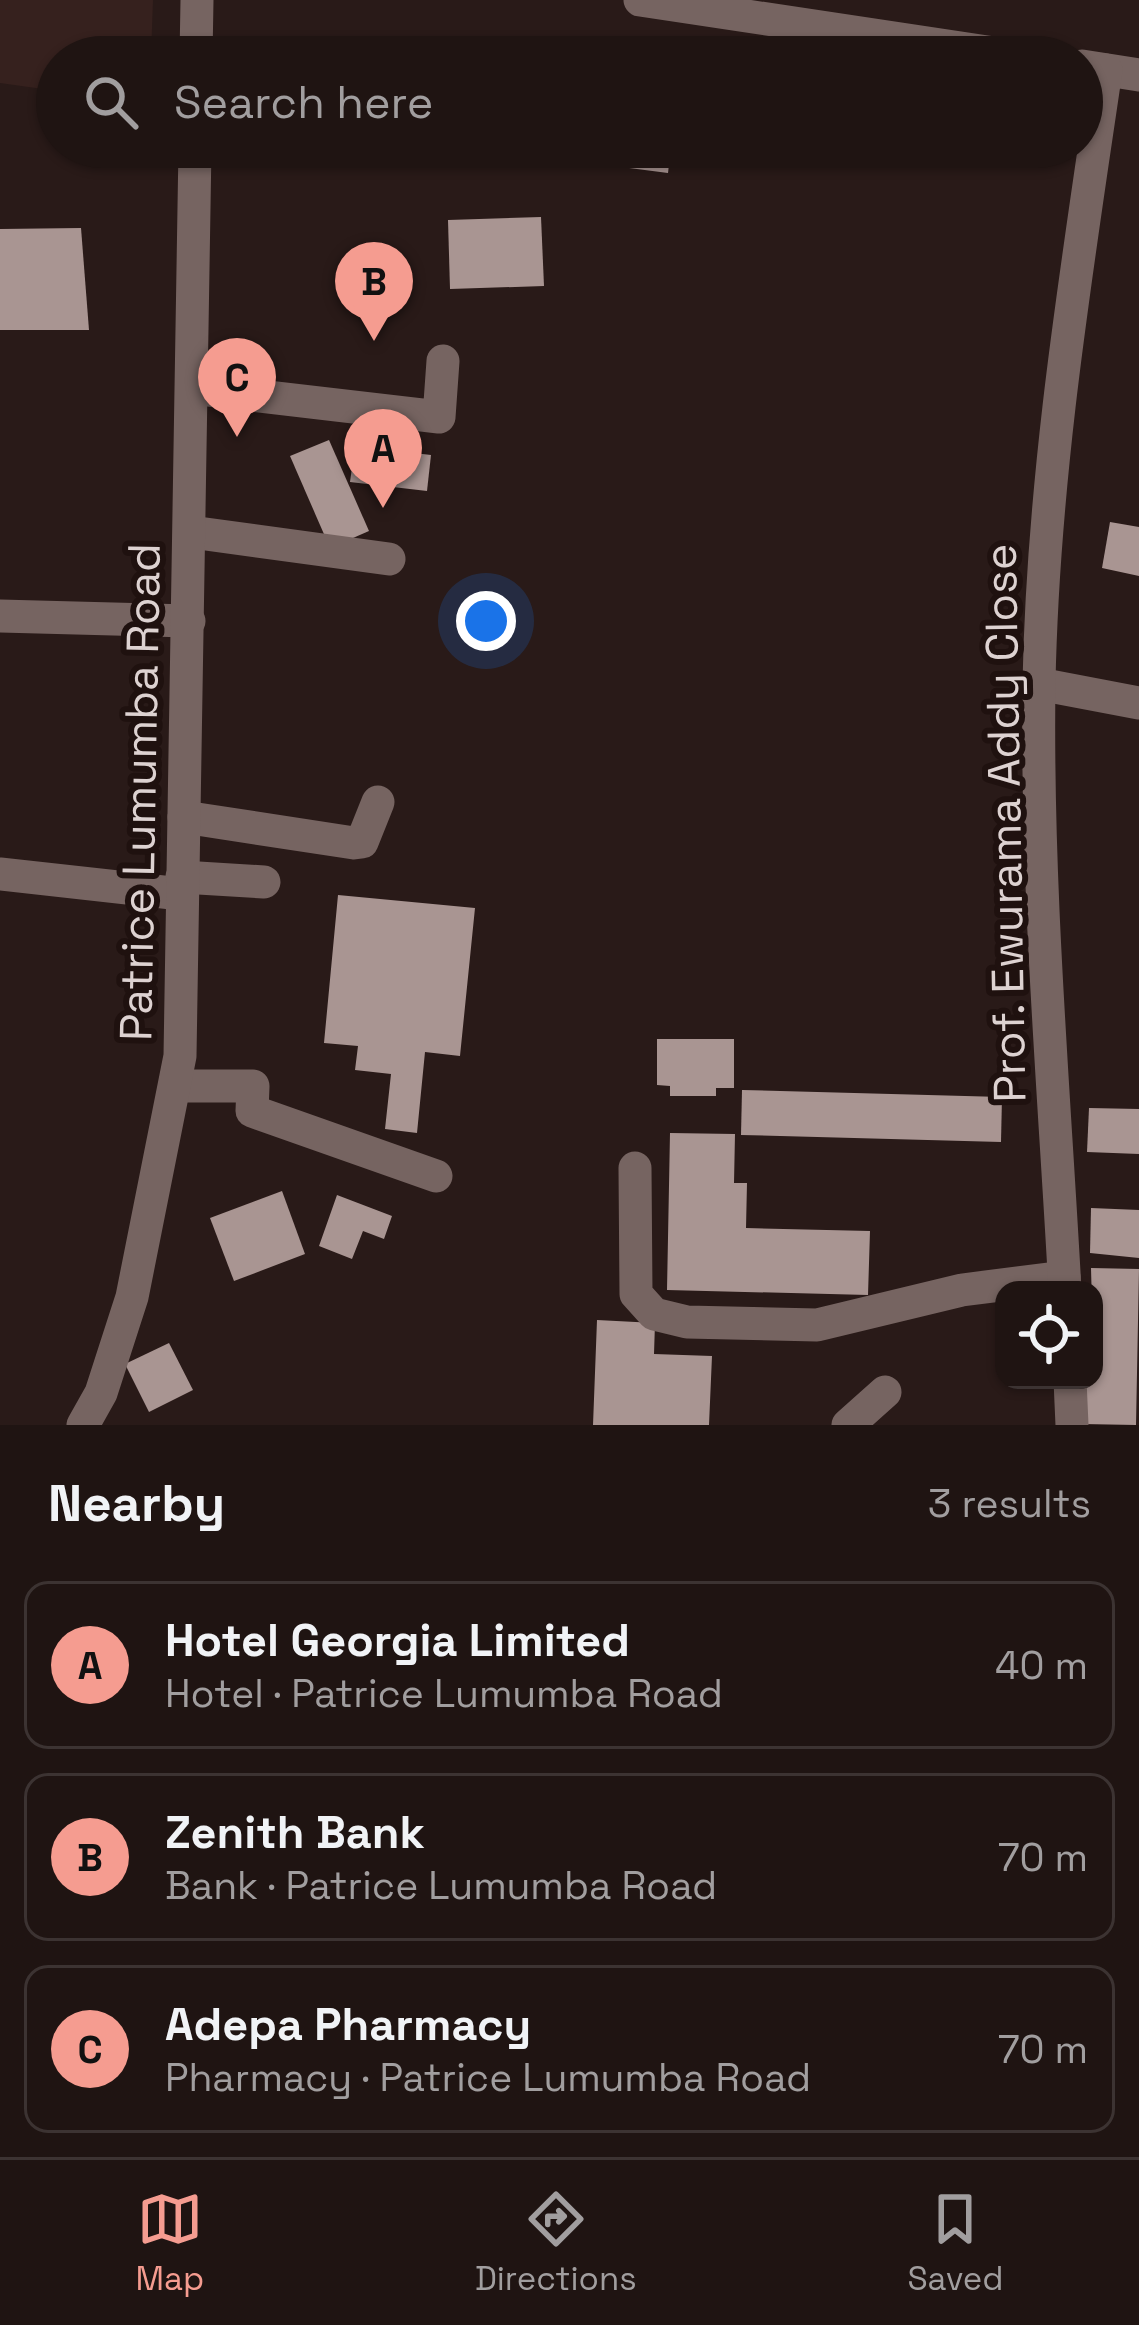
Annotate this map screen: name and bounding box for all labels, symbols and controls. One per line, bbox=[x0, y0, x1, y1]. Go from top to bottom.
search box bbox=[36, 36, 1103, 168]
icon: search bbox=[78, 69, 144, 135]
text: Search here bbox=[174, 74, 433, 131]
pin: B bbox=[335, 242, 413, 341]
pin: C bbox=[198, 338, 276, 437]
pin: A bbox=[344, 409, 422, 508]
street label: Patrice Lumumba Road bbox=[107, 542, 173, 1042]
street label: Prof. Ewurama Addy Close bbox=[972, 543, 1038, 1103]
your location bbox=[456, 591, 516, 651]
map controls bbox=[995, 1281, 1103, 1389]
button: locate bbox=[995, 1281, 1103, 1389]
text: Nearby bbox=[48, 1471, 225, 1536]
text: 3 results bbox=[928, 1479, 1091, 1528]
text: Hotel Georgia Limited bbox=[165, 1612, 630, 1669]
text: A bbox=[78, 1641, 102, 1690]
text: 40 m bbox=[995, 1641, 1088, 1690]
text: Hotel · Patrice Lumumba Road bbox=[165, 1669, 723, 1718]
text: Zenith Bank bbox=[165, 1804, 425, 1861]
text: B bbox=[77, 1833, 103, 1882]
text: 70 m bbox=[998, 1833, 1088, 1882]
text: Bank · Patrice Lumumba Road bbox=[165, 1861, 717, 1910]
text: Adepa Pharmacy bbox=[165, 1996, 531, 2053]
text: C bbox=[77, 2025, 103, 2074]
text: 70 m bbox=[998, 2025, 1088, 2074]
text: Pharmacy · Patrice Lumumba Road bbox=[165, 2053, 811, 2102]
tab: Map bbox=[135, 2186, 204, 2300]
tab: Directions bbox=[475, 2186, 637, 2300]
tab: Saved bbox=[907, 2186, 1004, 2300]

